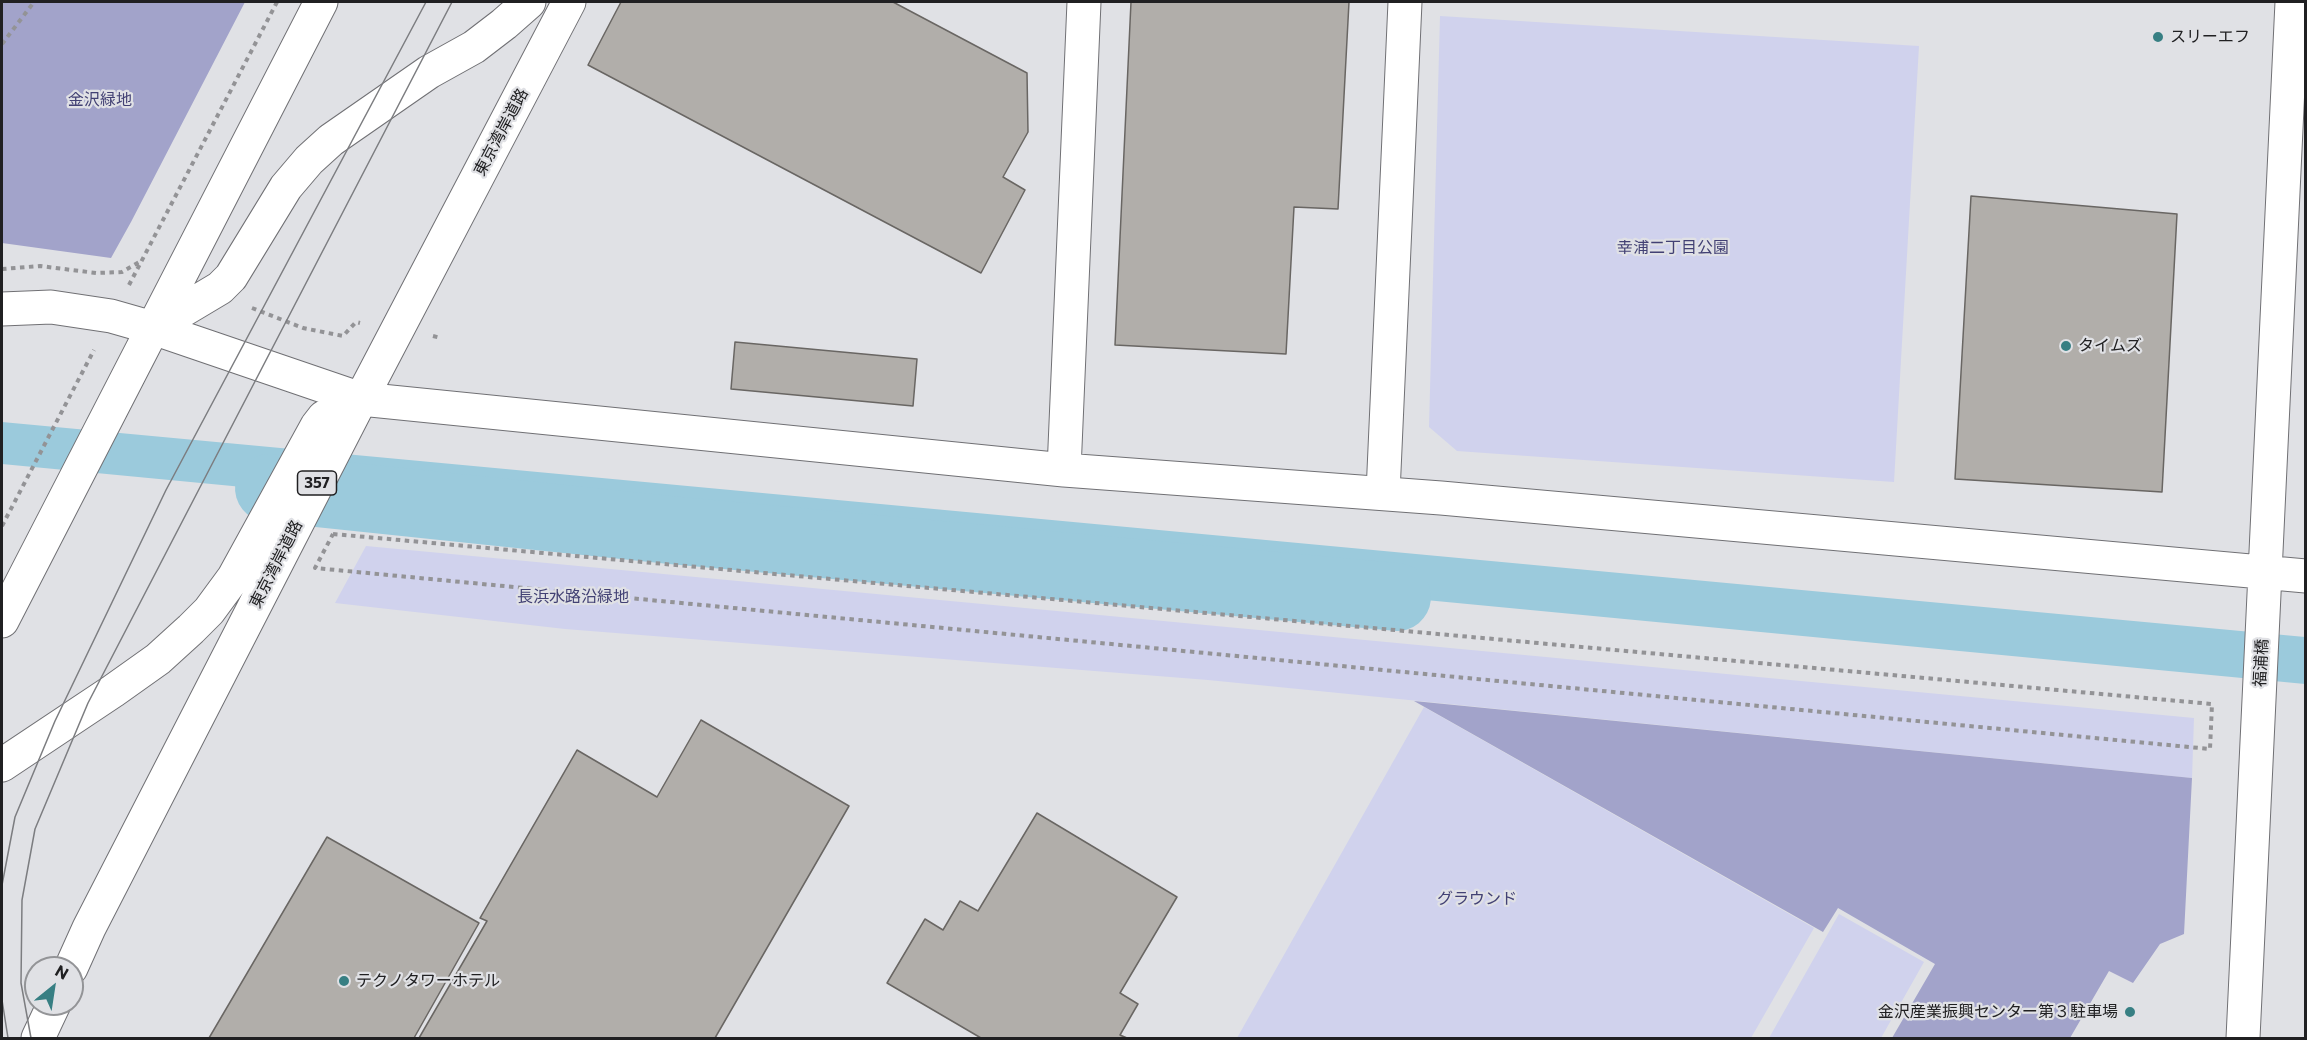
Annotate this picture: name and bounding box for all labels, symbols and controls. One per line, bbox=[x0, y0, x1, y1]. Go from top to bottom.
place label: スリーエフ bbox=[2170, 27, 2250, 47]
marker: スリーエフ bbox=[2151, 30, 2165, 44]
street label: 東京湾岸道路 bbox=[470, 85, 532, 179]
park label: 金沢緑地 bbox=[68, 90, 132, 110]
park label: 幸浦二丁目公園 bbox=[1617, 238, 1729, 258]
place label: タイムズ bbox=[2078, 336, 2142, 356]
marker: タイムズ bbox=[2059, 339, 2073, 353]
road number: 357 bbox=[298, 471, 336, 495]
street label: 東京湾岸道路 bbox=[246, 517, 306, 611]
park label: 長浜水路沿緑地 bbox=[517, 587, 629, 607]
street label: 福浦橋 bbox=[2250, 639, 2272, 687]
park label: グラウンド bbox=[1437, 889, 1517, 909]
north arrow bbox=[24, 956, 84, 1016]
text: N bbox=[52, 960, 72, 983]
place label: テクノタワーホテル bbox=[356, 971, 500, 991]
marker: テクノタワーホテル bbox=[337, 974, 351, 988]
place label: 金沢産業振興センター第３駐車場 bbox=[1878, 1002, 2118, 1022]
marker: 金沢産業振興センター第３駐車場 bbox=[2123, 1005, 2137, 1019]

